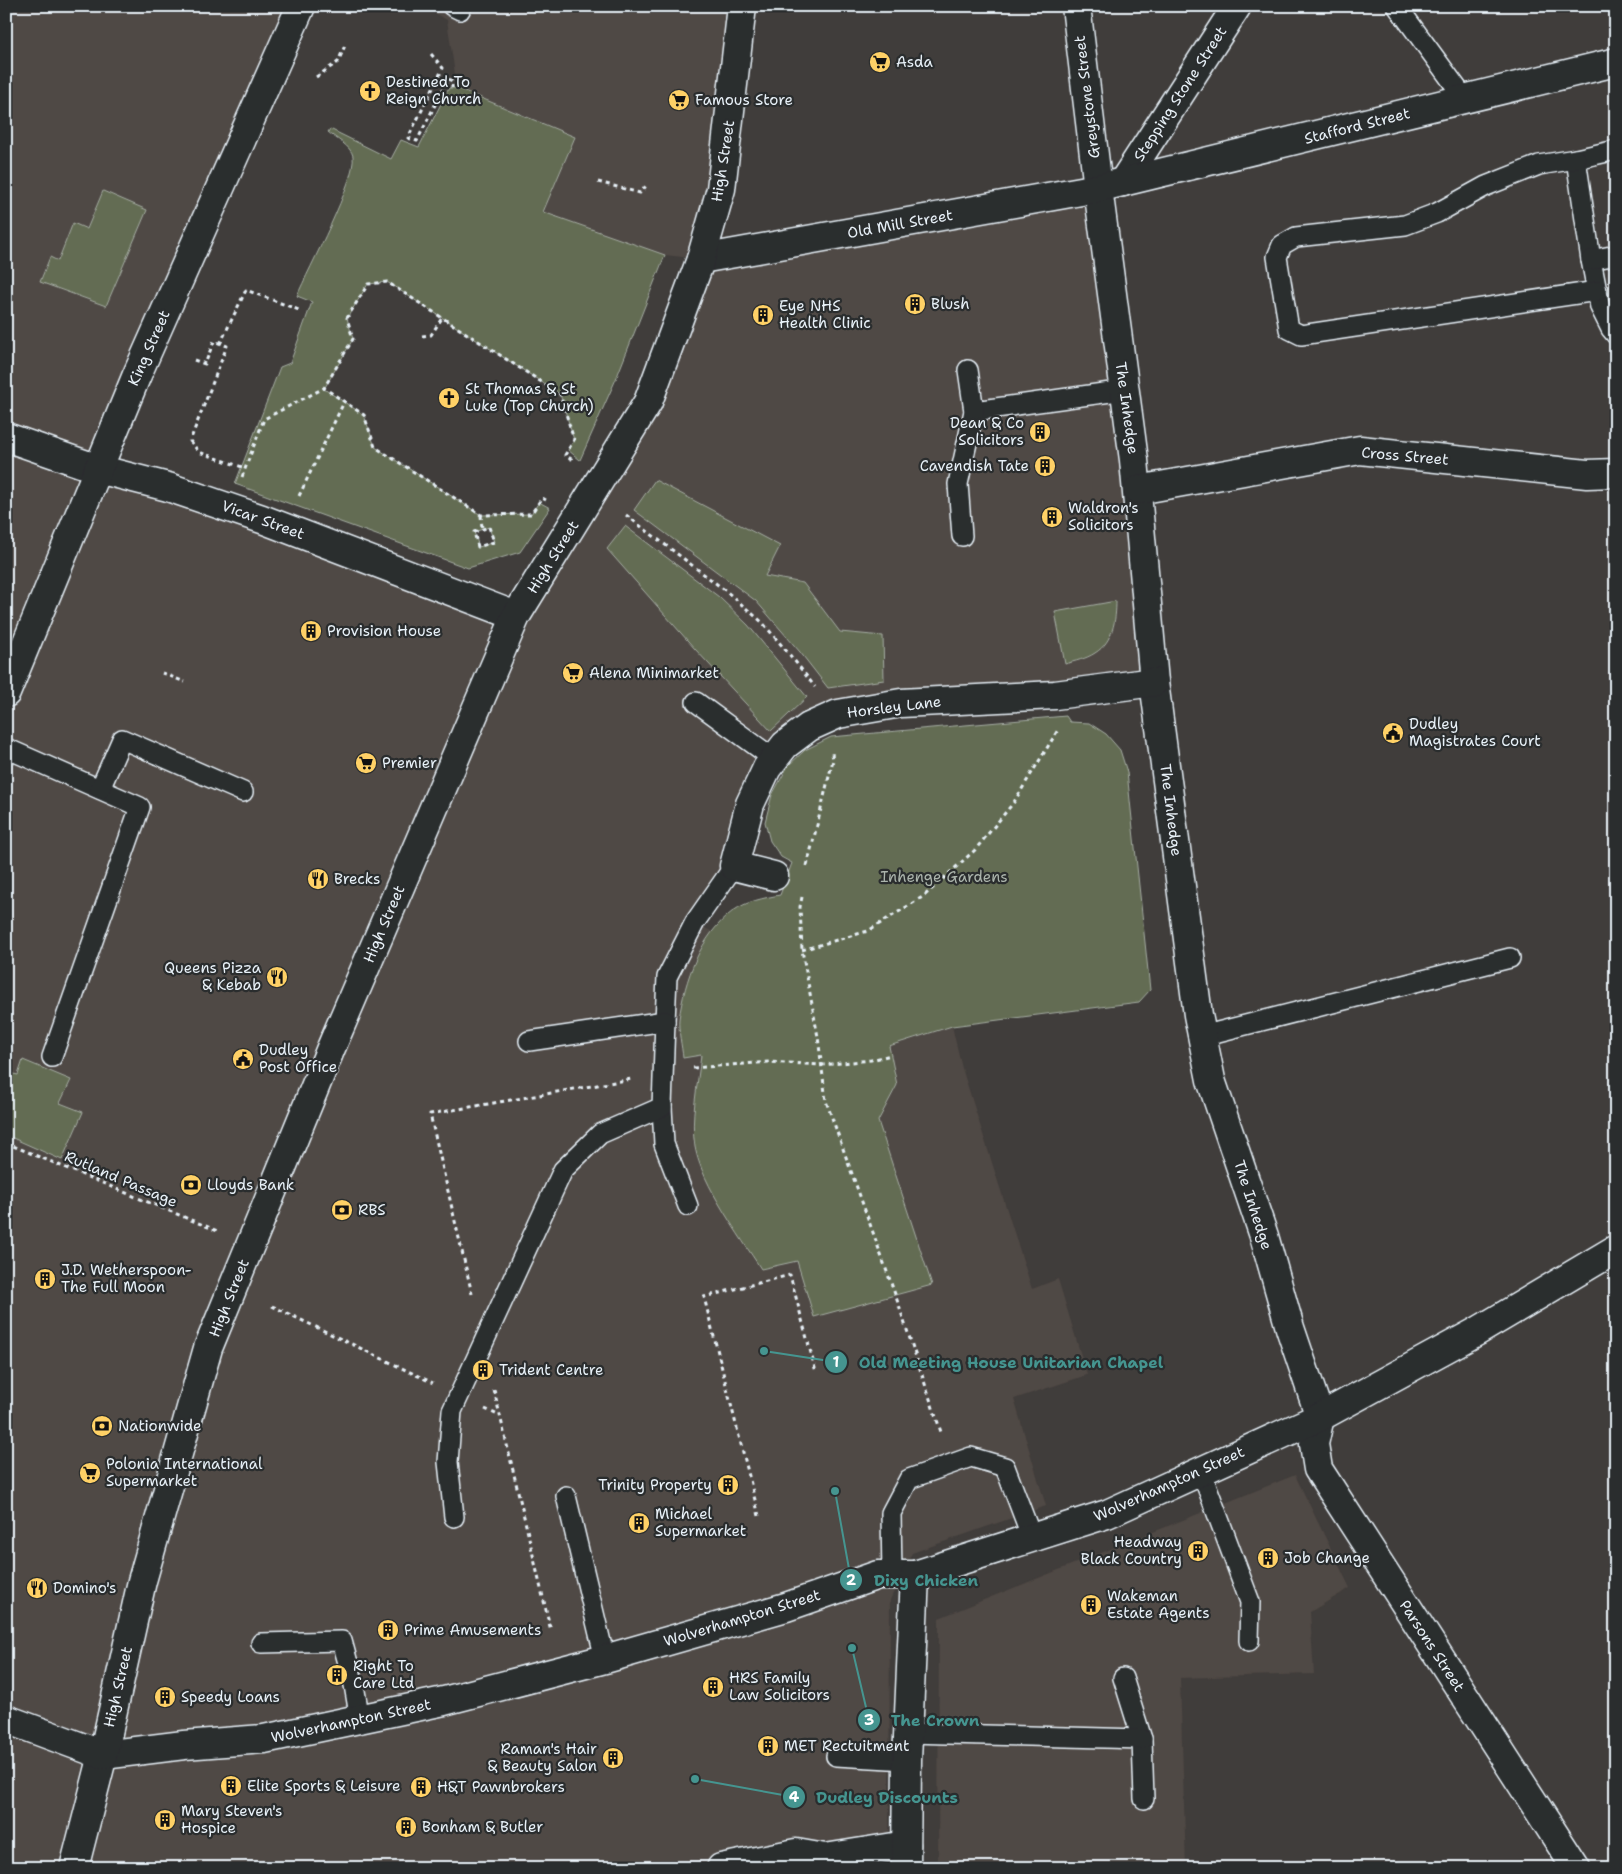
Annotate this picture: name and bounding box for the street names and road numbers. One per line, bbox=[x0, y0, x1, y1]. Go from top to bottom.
street label: Stepping Stone Street bbox=[1129, 23, 1231, 165]
street label: Greystone Street bbox=[1070, 34, 1104, 160]
street label: Stafford Street bbox=[1302, 103, 1412, 149]
street label: High Street bbox=[707, 119, 739, 203]
street label: Old Mill Street bbox=[846, 205, 954, 243]
street label: King Street bbox=[123, 307, 175, 389]
street label: The Inhedge bbox=[1111, 361, 1143, 455]
street label: Cross Street bbox=[1360, 442, 1450, 470]
street label: Vicar Street bbox=[219, 496, 307, 544]
street label: High Street bbox=[523, 517, 583, 597]
street label: Horsley Lane bbox=[846, 691, 942, 723]
street label: The Inhedge bbox=[1155, 763, 1187, 857]
street label: High Street bbox=[359, 882, 409, 966]
street label: Rutland Passage bbox=[61, 1146, 181, 1212]
street label: The Inhedge bbox=[1229, 1158, 1277, 1252]
street label: High Street bbox=[204, 1256, 254, 1340]
street label: Wolverhampton Street bbox=[1091, 1442, 1247, 1526]
street label: Wolverhampton Street bbox=[661, 1585, 823, 1651]
street label: Parsons Street bbox=[1395, 1596, 1469, 1696]
street label: High Street bbox=[99, 1645, 137, 1729]
street label: Wolverhampton Street bbox=[269, 1694, 433, 1748]

